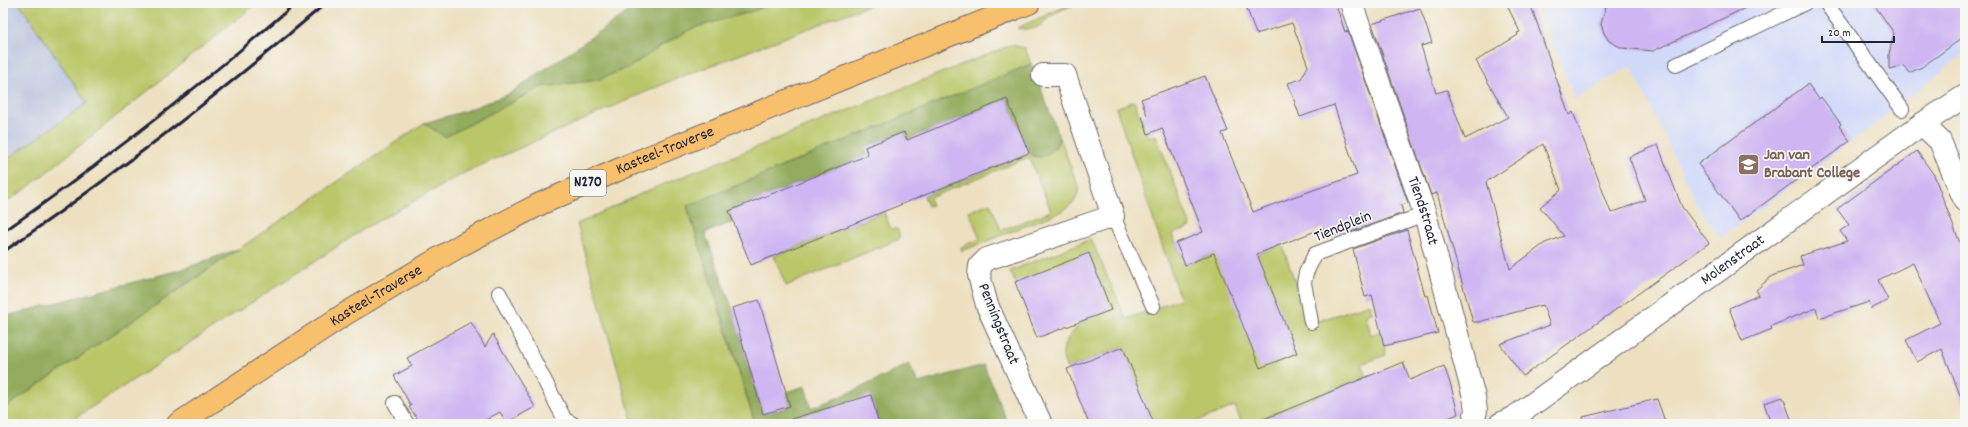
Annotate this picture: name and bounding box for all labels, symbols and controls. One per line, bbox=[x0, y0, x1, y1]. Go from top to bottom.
scale bar bbox=[1822, 18, 1894, 44]
text: 20 m bbox=[1828, 25, 1851, 42]
street label: Kasteel-Traverse bbox=[612, 120, 718, 181]
place label: Jan van Brabant College bbox=[1764, 144, 1860, 185]
school or university icon: Jan van Brabant College bbox=[1736, 151, 1762, 177]
road number: N270 bbox=[570, 170, 606, 196]
street label: Tiendstraat bbox=[1401, 173, 1444, 248]
street label: Tiendplein bbox=[1311, 205, 1375, 249]
street label: Molenstraat bbox=[1696, 229, 1770, 291]
street label: Kasteel-Traverse bbox=[325, 259, 427, 332]
street label: Penningstraat bbox=[971, 280, 1025, 368]

